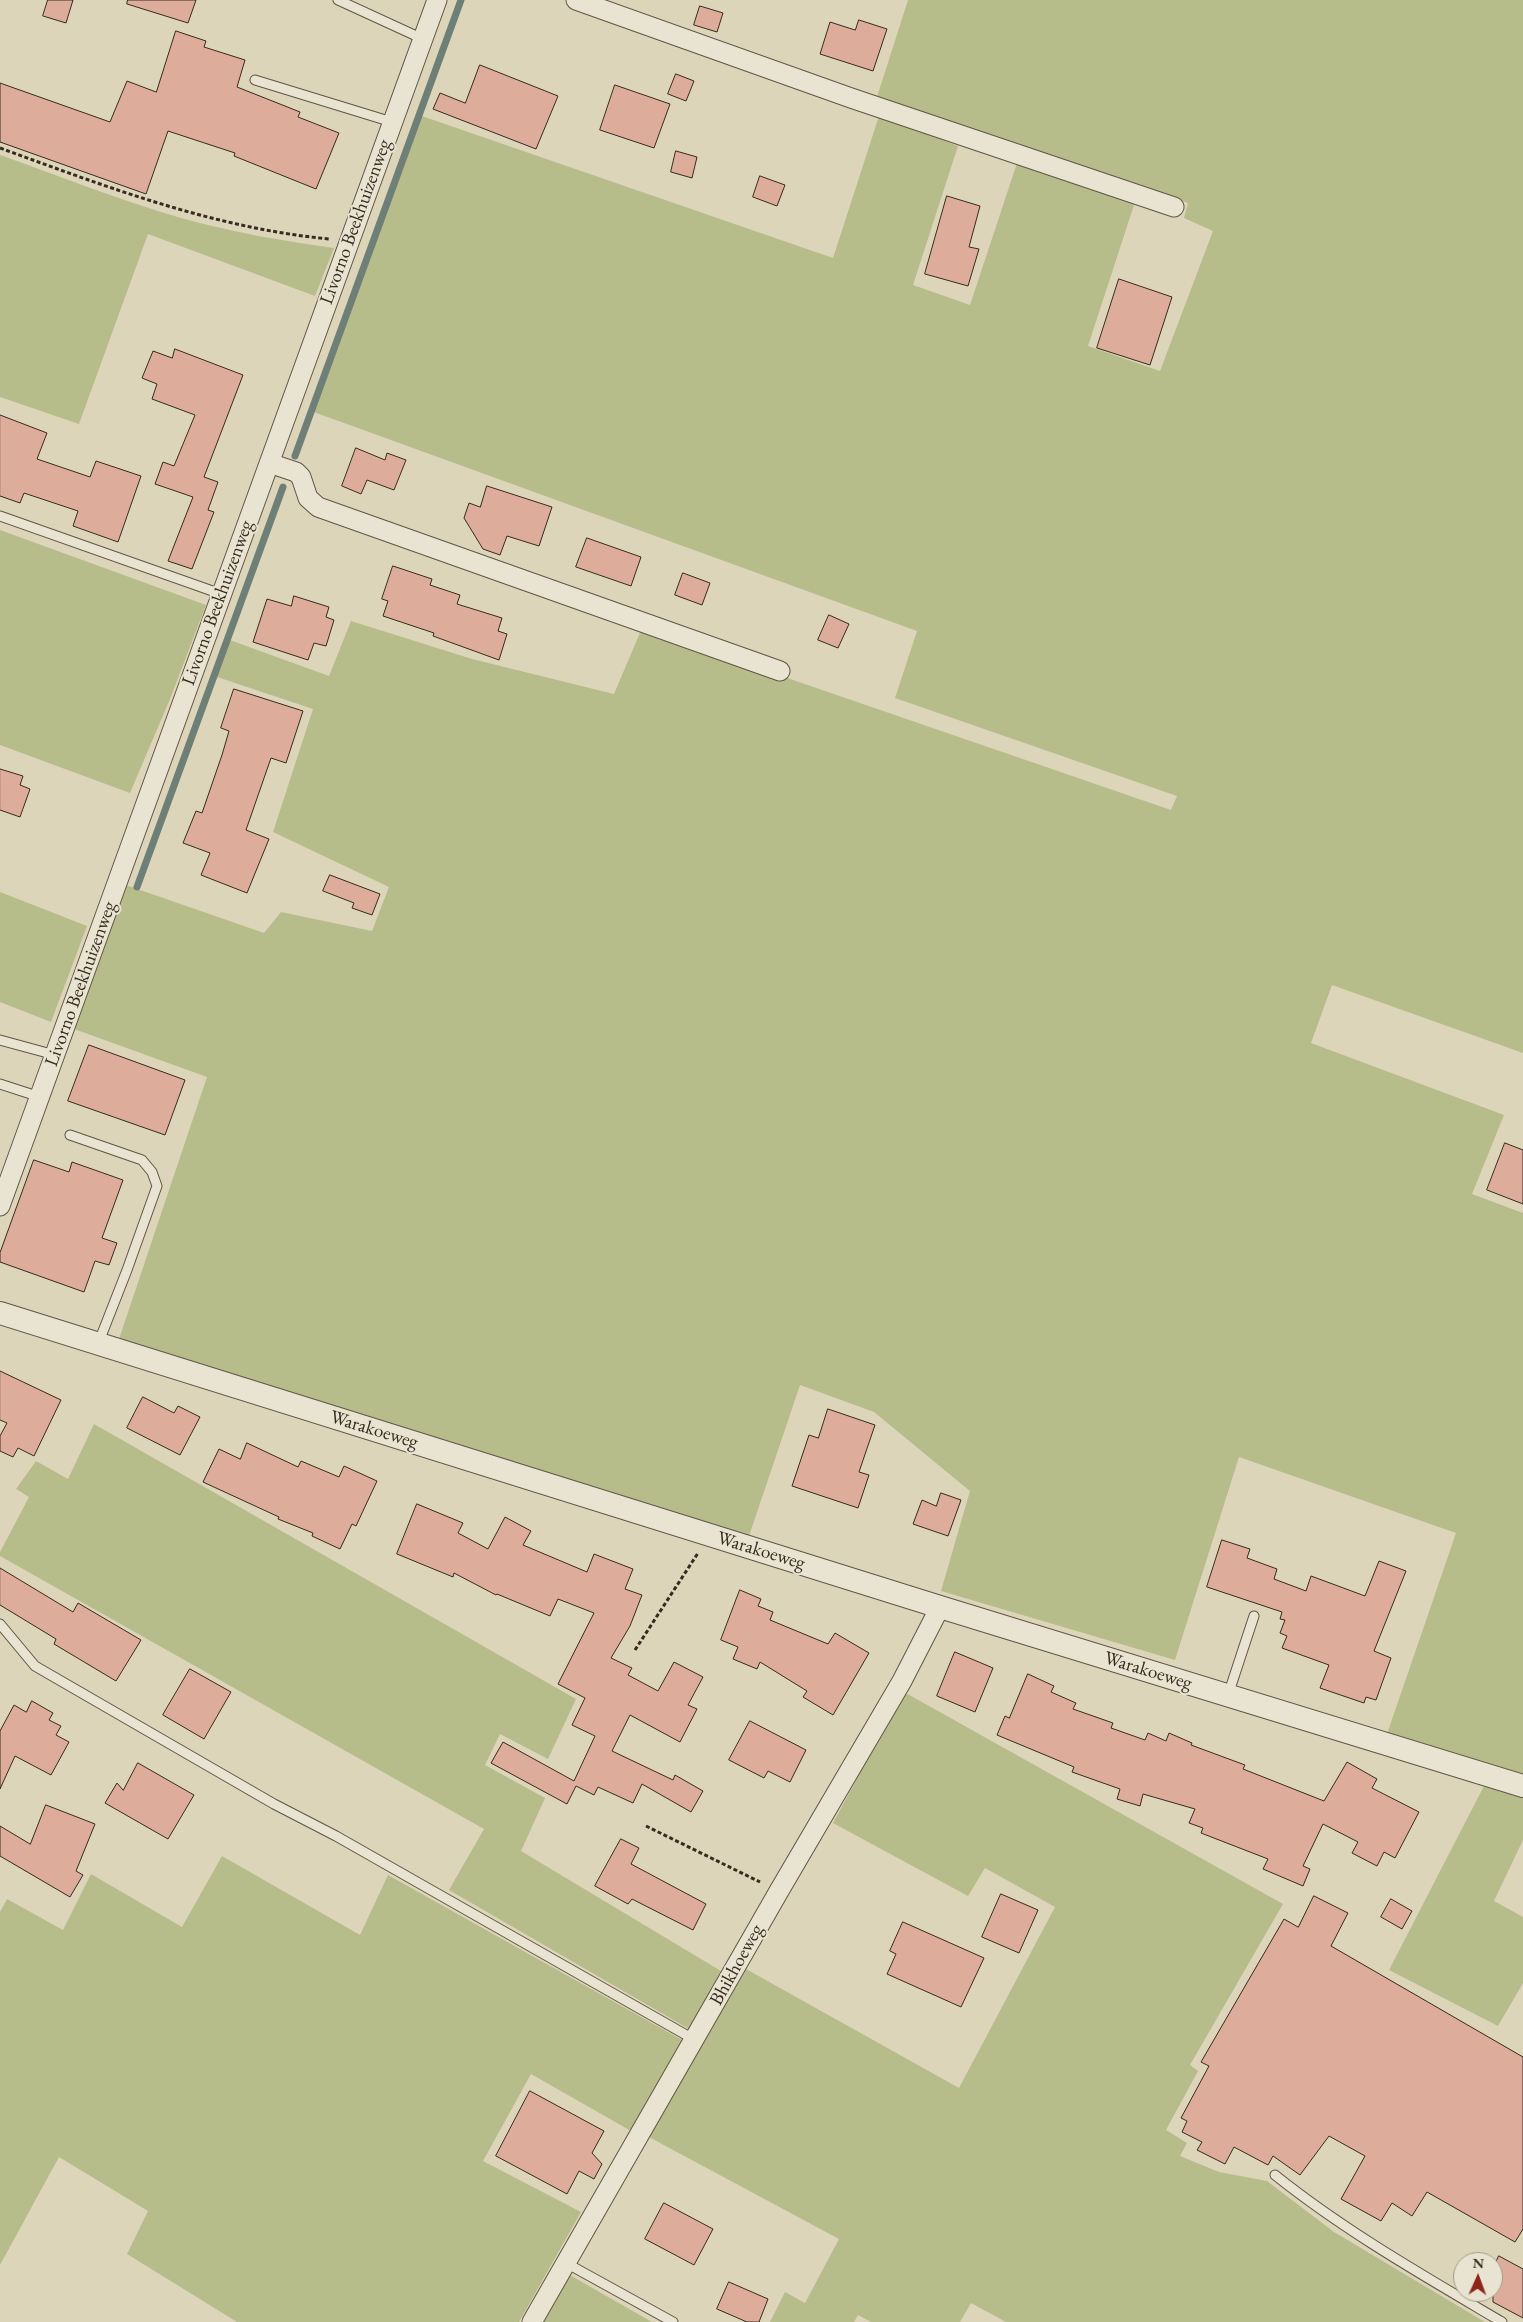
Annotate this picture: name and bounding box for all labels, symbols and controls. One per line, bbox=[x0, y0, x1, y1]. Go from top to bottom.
street label: Livorno Beekhuizenweg bbox=[316, 136, 396, 308]
street label: Livorno Beekhuizenweg bbox=[178, 517, 258, 689]
street label: Livorno Beekhuizenweg bbox=[41, 898, 121, 1070]
street label: Warakoeweg bbox=[327, 1406, 421, 1454]
street label: Warakoeweg bbox=[714, 1527, 808, 1575]
street label: Warakoeweg bbox=[1101, 1647, 1195, 1695]
street label: Bhikhoeweg bbox=[705, 1920, 769, 2010]
north arrow bbox=[1453, 2252, 1503, 2302]
text: N bbox=[1473, 2254, 1484, 2272]

